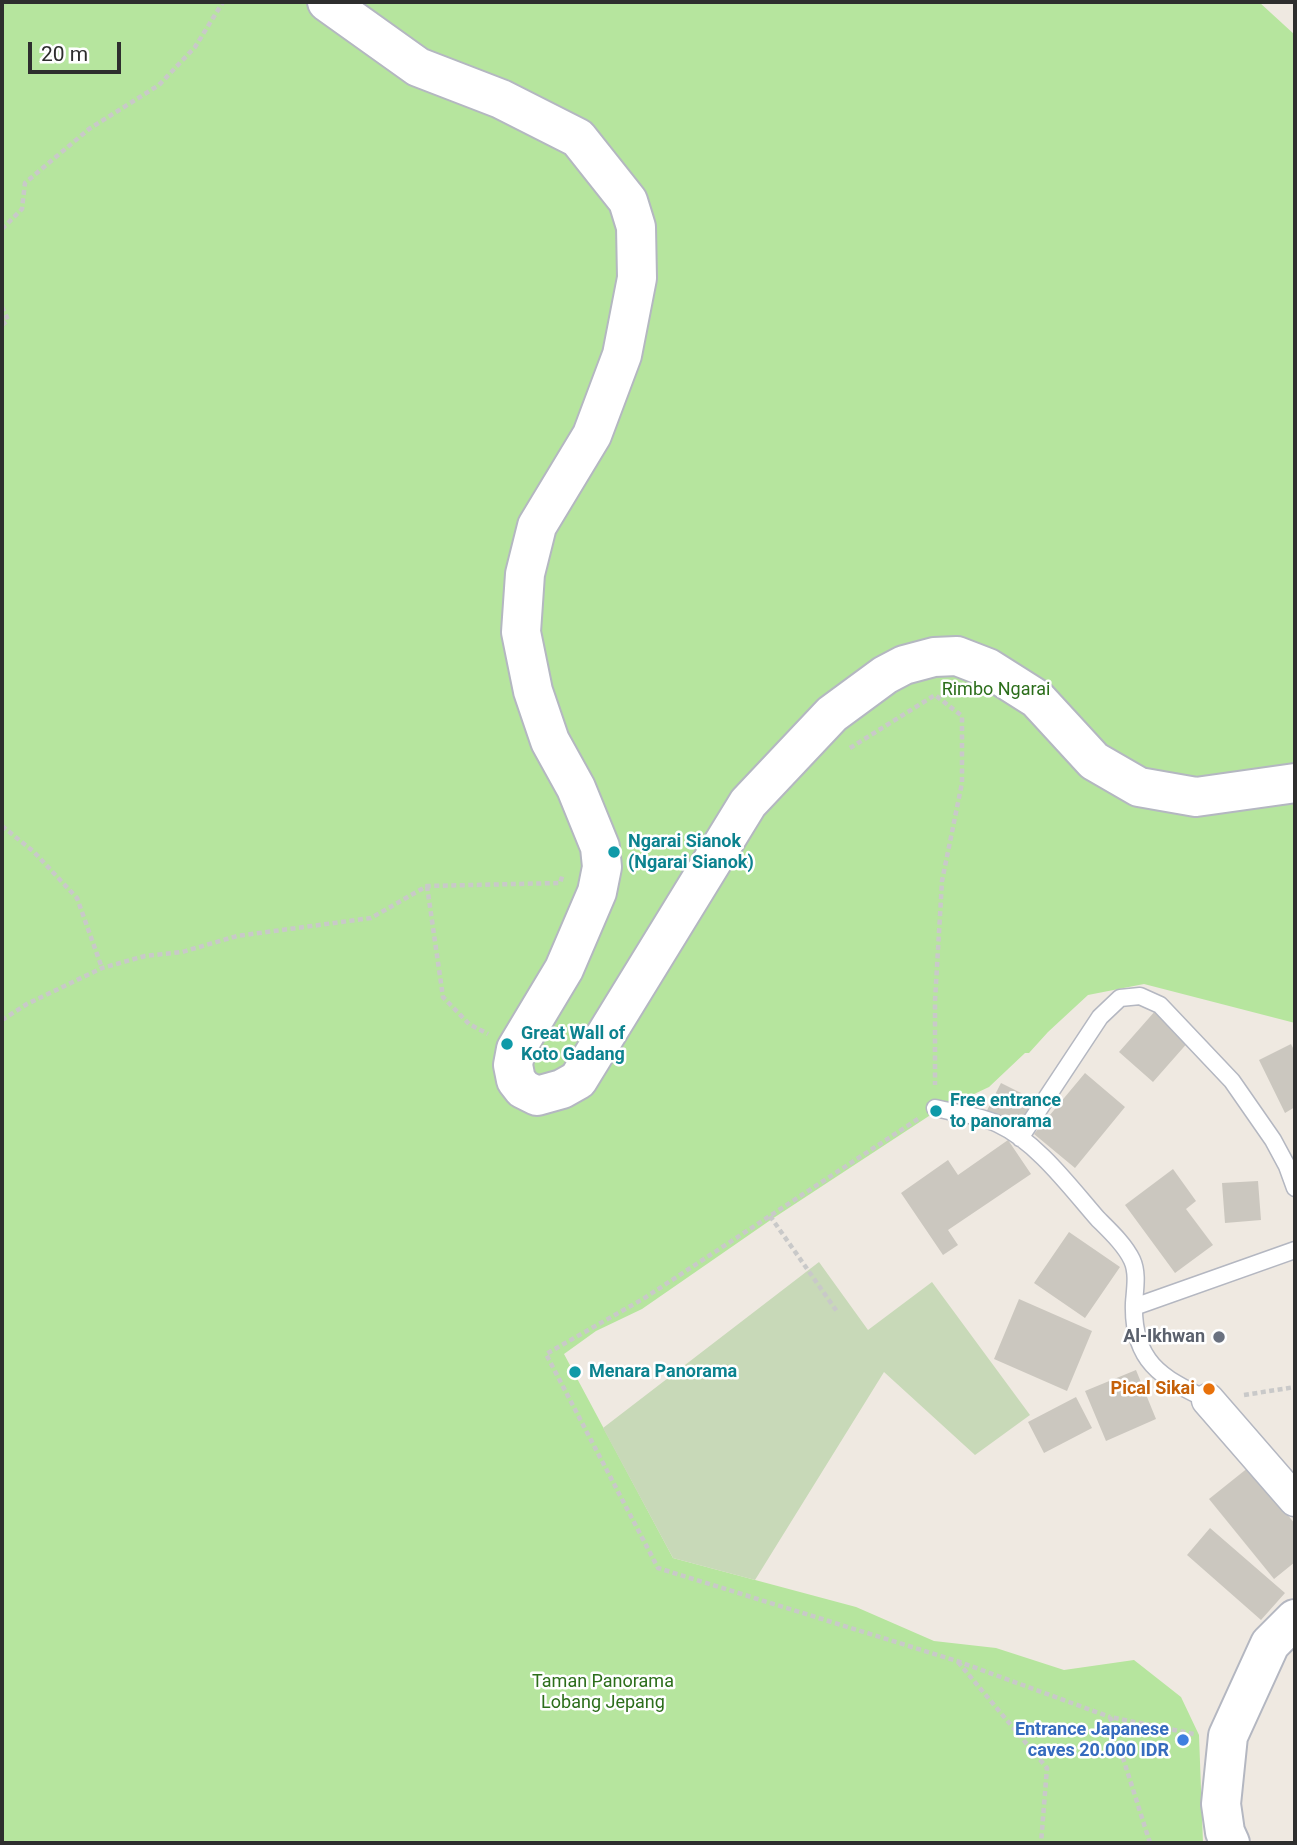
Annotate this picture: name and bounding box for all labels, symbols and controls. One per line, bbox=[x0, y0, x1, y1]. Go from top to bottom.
scale bar bbox=[32, 28, 124, 72]
text: 20 m bbox=[41, 42, 88, 66]
park label: Rimbo Ngarai bbox=[942, 679, 1050, 701]
place label: Ngarai Sianok (Ngarai Sianok) bbox=[628, 831, 754, 874]
marker: Ngarai Sianok (Ngarai Sianok) bbox=[606, 844, 622, 860]
place label: Great Wall of Koto Gadang bbox=[521, 1023, 625, 1066]
marker: Great Wall of Koto Gadang bbox=[499, 1036, 515, 1052]
place label: Free entrance to panorama bbox=[950, 1090, 1061, 1132]
marker: Free entrance to panorama bbox=[928, 1103, 944, 1119]
place label: Al-Ikhwan bbox=[1123, 1326, 1205, 1348]
marker: Al-Ikhwan bbox=[1211, 1329, 1227, 1345]
place label: Menara Panorama bbox=[589, 1361, 737, 1383]
marker: Menara Panorama bbox=[567, 1364, 583, 1380]
place label: Pical Sikai bbox=[1111, 1378, 1195, 1400]
marker: Pical Sikai bbox=[1201, 1381, 1217, 1397]
park label: Taman Panorama Lobang Jepang bbox=[532, 1671, 674, 1714]
place label: Entrance Japanese caves 20.000 IDR bbox=[1015, 1719, 1169, 1762]
marker: Entrance Japanese caves 20.000 IDR bbox=[1175, 1732, 1191, 1748]

